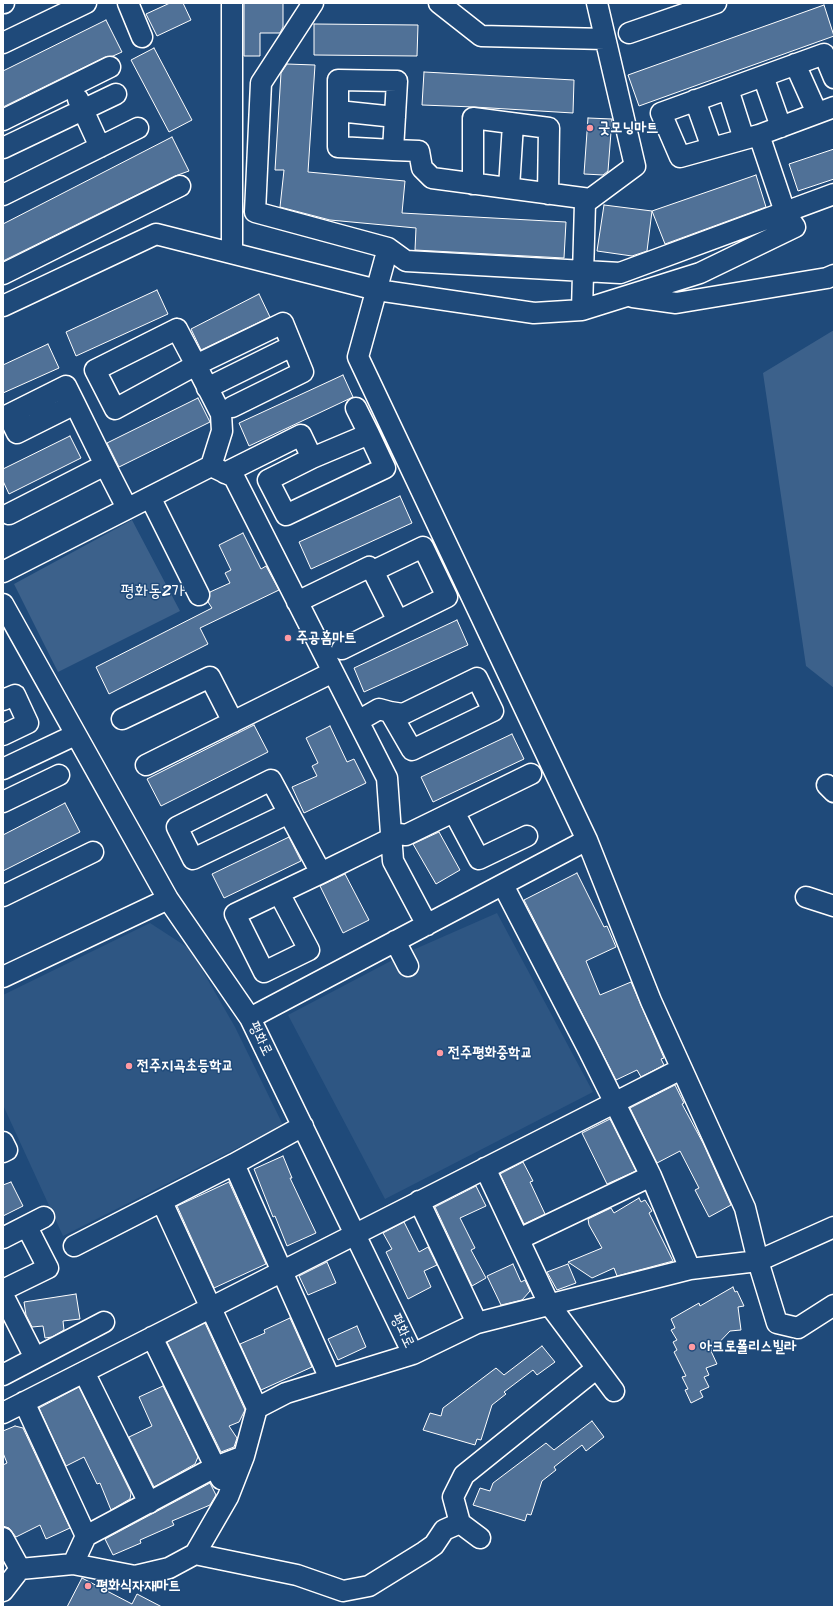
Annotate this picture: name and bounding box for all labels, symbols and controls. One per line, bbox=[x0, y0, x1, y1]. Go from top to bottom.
place label: 굿모닝마트 bbox=[598, 119, 658, 137]
marker: 굿모닝마트 bbox=[585, 123, 595, 133]
district label: 평화동2가 bbox=[121, 582, 185, 602]
place label: 주공홈마트 bbox=[296, 629, 356, 647]
marker: 주공홈마트 bbox=[283, 633, 293, 643]
street label: 평화로 bbox=[244, 1019, 276, 1059]
place label: 전주평화중학교 bbox=[448, 1044, 532, 1062]
marker: 전주평화중학교 bbox=[435, 1048, 445, 1058]
place label: 전주지곡초등학교 bbox=[137, 1057, 234, 1075]
marker: 전주지곡초등학교 bbox=[124, 1061, 134, 1071]
street label: 평화로 bbox=[386, 1311, 418, 1351]
place label: 아크로폴리스빌라 bbox=[700, 1338, 797, 1356]
marker: 아크로폴리스빌라 bbox=[687, 1342, 697, 1352]
place label: 평화식자재마트 bbox=[96, 1577, 180, 1595]
marker: 평화식자재마트 bbox=[83, 1581, 93, 1591]

